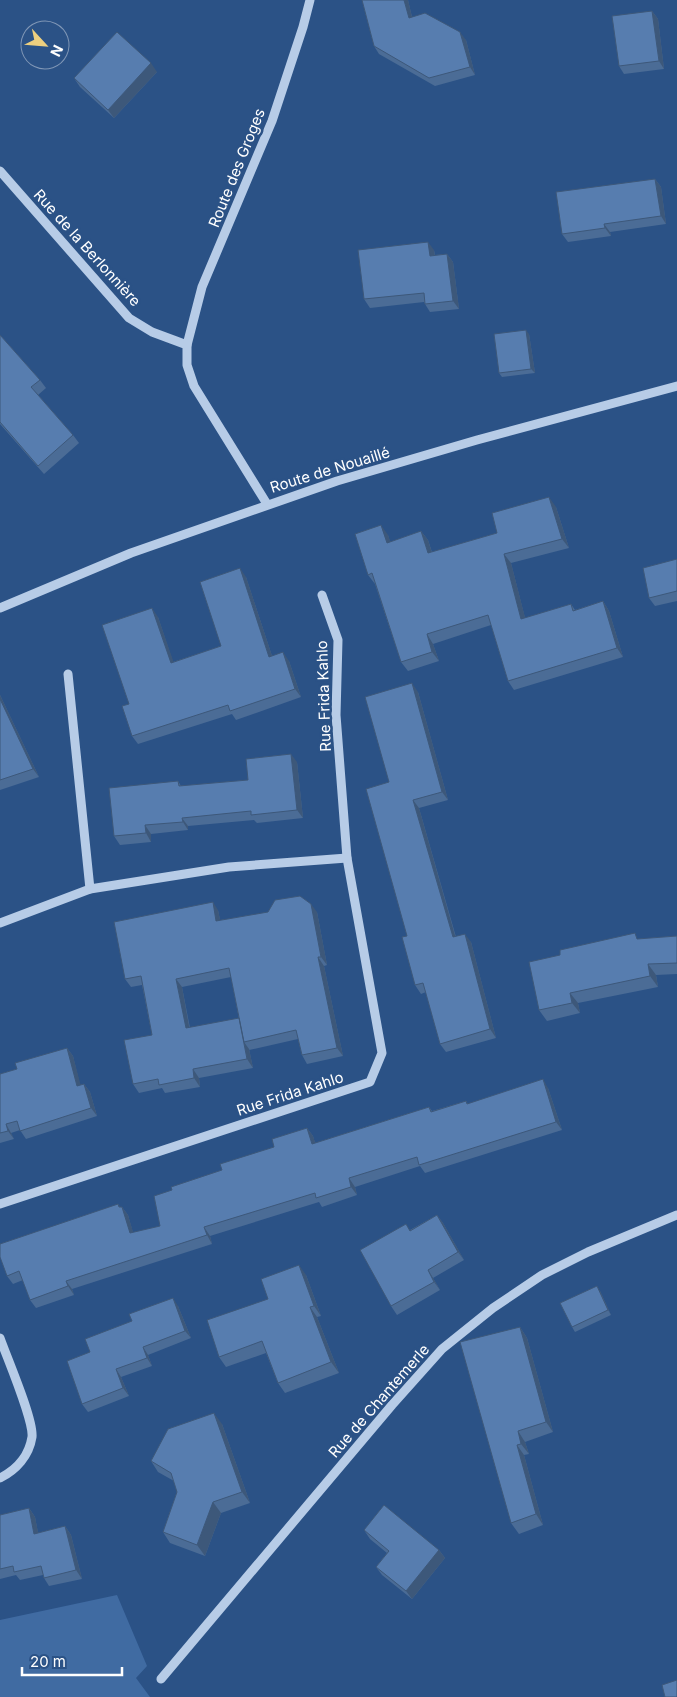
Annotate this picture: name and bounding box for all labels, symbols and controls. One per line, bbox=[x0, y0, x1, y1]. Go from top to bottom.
north arrow bbox=[20, 20, 70, 70]
text: N bbox=[47, 42, 67, 59]
street label: Route des Groges bbox=[204, 106, 269, 230]
street label: Rue de la Berlonnière bbox=[30, 185, 145, 310]
street label: Route de Nouaillé bbox=[268, 442, 392, 497]
street label: Rue Frida Kahlo bbox=[312, 640, 335, 752]
street label: Rue Frida Kahlo bbox=[234, 1067, 346, 1120]
street label: Rue de Chantemerle bbox=[324, 1340, 433, 1461]
scale bar bbox=[22, 1644, 122, 1676]
text: 20 m bbox=[30, 1652, 66, 1671]

